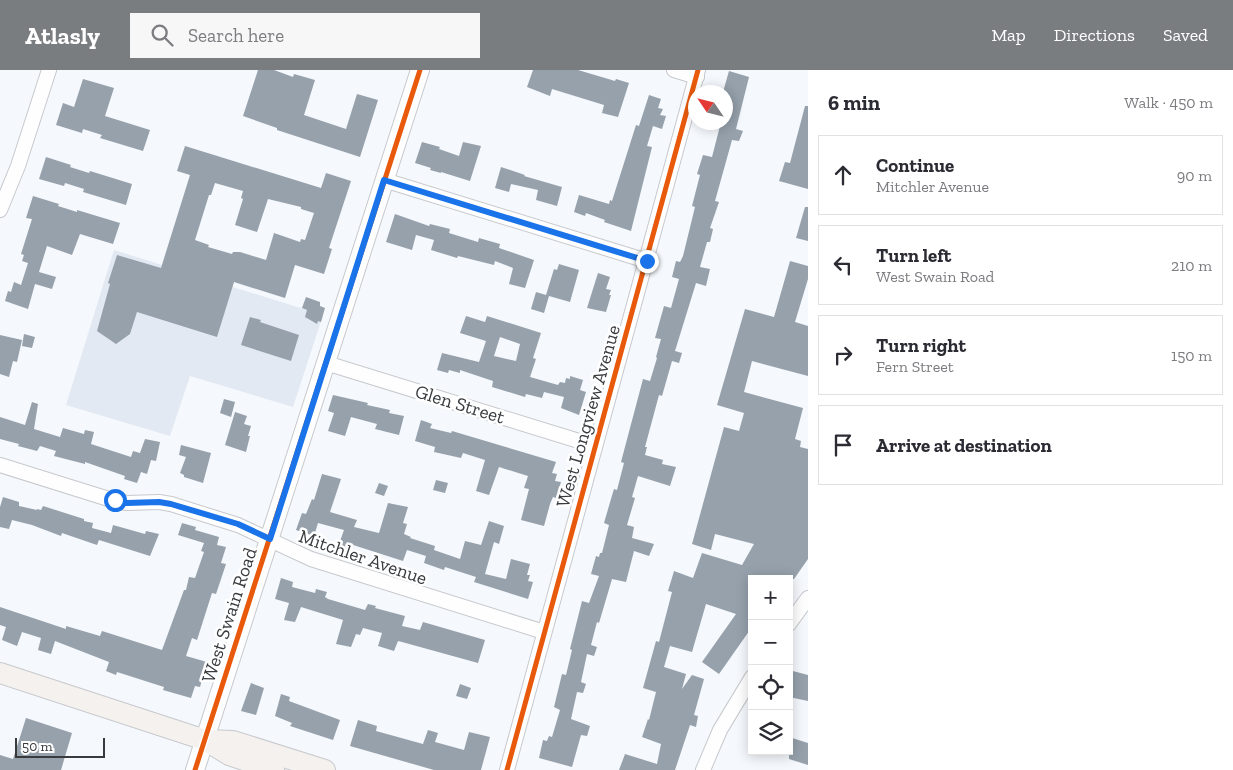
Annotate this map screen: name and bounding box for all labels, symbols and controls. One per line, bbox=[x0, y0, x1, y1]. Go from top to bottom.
search box bbox=[130, 13, 480, 58]
text: Atlasly bbox=[25, 21, 100, 50]
icon: search bbox=[148, 21, 176, 49]
text: Search here bbox=[188, 24, 284, 47]
text: Map bbox=[991, 24, 1026, 46]
text: Directions bbox=[1054, 24, 1135, 46]
text: Saved bbox=[1163, 24, 1208, 46]
north arrow bbox=[688, 85, 733, 130]
text: 6 min bbox=[828, 90, 880, 115]
text: Walk · 450 m bbox=[1124, 93, 1213, 112]
text: Continue bbox=[876, 154, 954, 177]
icon: ahead bbox=[829, 161, 857, 189]
text: 90 m bbox=[1177, 166, 1212, 185]
text: Mitchler Avenue bbox=[876, 177, 989, 196]
text: Turn left bbox=[876, 244, 951, 267]
route end bbox=[636, 250, 659, 273]
icon: left bbox=[829, 251, 857, 279]
text: 210 m bbox=[1171, 256, 1212, 275]
text: West Swain Road bbox=[876, 267, 994, 286]
street label: West Longview Avenue bbox=[551, 322, 625, 510]
text: Turn right bbox=[876, 334, 966, 357]
icon: right bbox=[829, 341, 857, 369]
text: 150 m bbox=[1171, 346, 1212, 365]
text: Fern Street bbox=[876, 357, 954, 376]
street label: Glen Street bbox=[412, 379, 508, 429]
icon: arrive bbox=[829, 431, 857, 459]
text: Arrive at destination bbox=[876, 434, 1052, 457]
route start bbox=[104, 489, 127, 512]
street label: Mitchler Avenue bbox=[296, 524, 430, 590]
street label: West Swain Road bbox=[196, 544, 262, 685]
map controls bbox=[748, 575, 793, 755]
button: + bbox=[748, 575, 793, 620]
button: − bbox=[748, 620, 793, 665]
button: locate bbox=[748, 665, 793, 710]
button: layers bbox=[748, 710, 793, 755]
scale bar bbox=[15, 735, 105, 758]
text: 50 m bbox=[22, 738, 53, 755]

